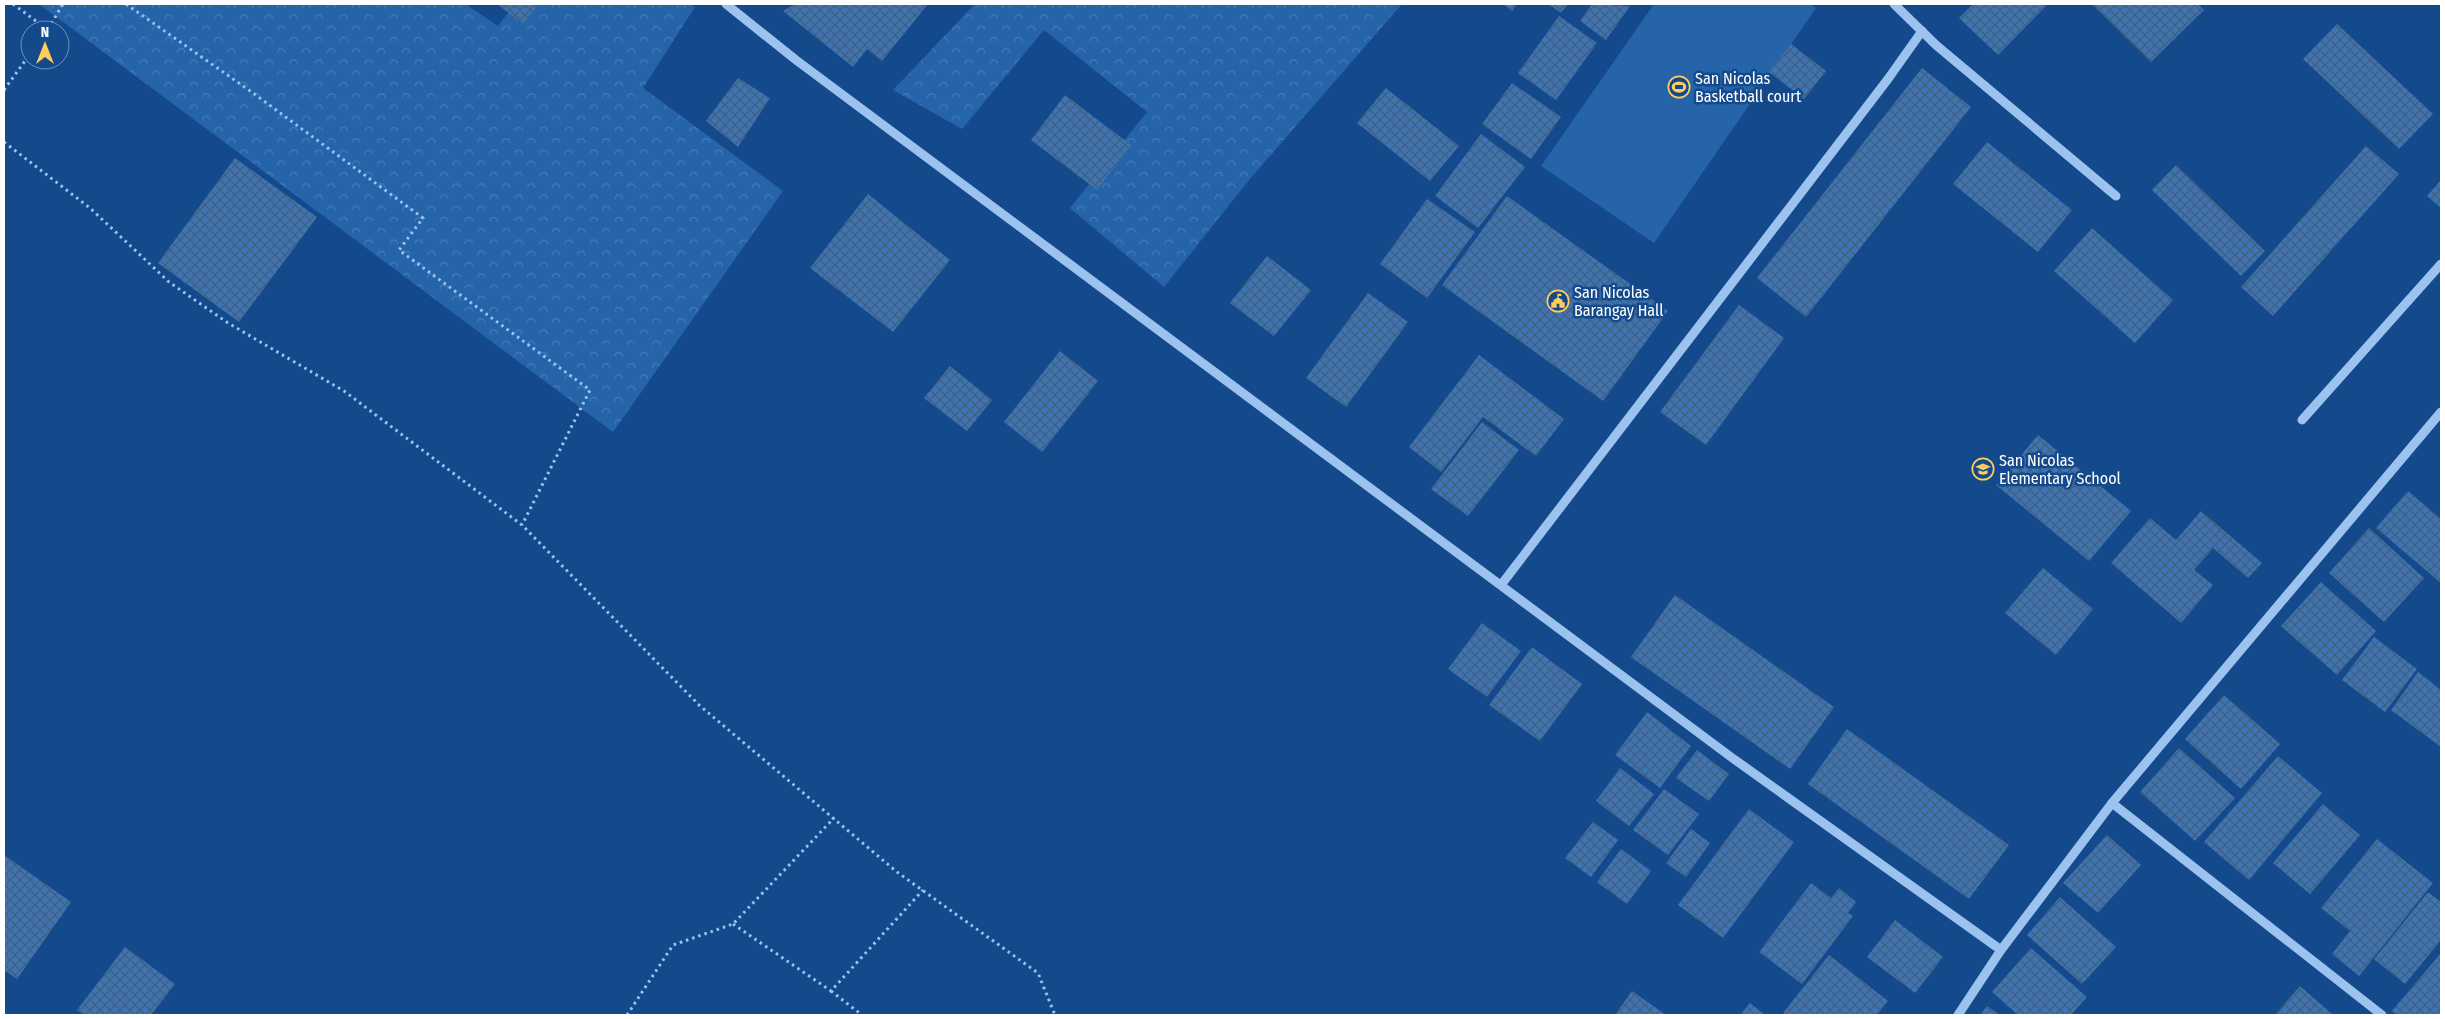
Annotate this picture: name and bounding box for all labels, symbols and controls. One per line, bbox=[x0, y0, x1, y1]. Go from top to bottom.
north arrow bbox=[20, 20, 70, 70]
text: N bbox=[41, 24, 49, 41]
place label: San Nicolas Basketball court bbox=[1695, 69, 1802, 106]
sports icon: San Nicolas Basketball court bbox=[1667, 75, 1691, 99]
place label: San Nicolas Barangay Hall bbox=[1574, 283, 1664, 320]
public building icon: San Nicolas Barangay Hall bbox=[1546, 289, 1570, 313]
place label: San Nicolas Elementary School bbox=[1999, 451, 2121, 488]
school or university icon: San Nicolas Elementary School bbox=[1971, 457, 1995, 481]

